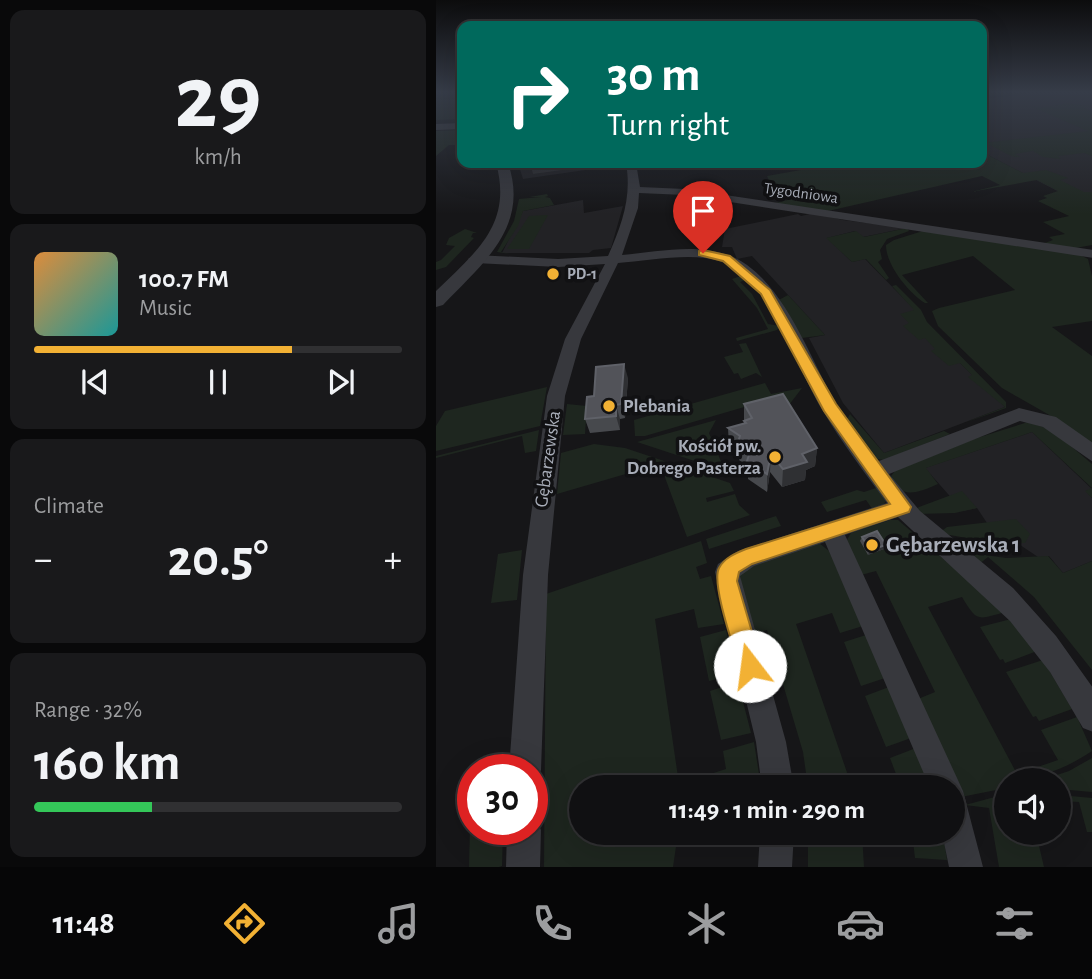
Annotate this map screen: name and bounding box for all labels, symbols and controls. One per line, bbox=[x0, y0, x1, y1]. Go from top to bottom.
icon: right bbox=[492, 49, 583, 140]
text: 30 m bbox=[607, 51, 701, 100]
text: 29 bbox=[175, 53, 261, 144]
text: Turn right bbox=[607, 109, 729, 141]
text: km/h bbox=[194, 146, 242, 169]
street label: Tygodniowa bbox=[763, 180, 839, 207]
pin bbox=[673, 181, 733, 253]
icon: arrive bbox=[684, 192, 722, 230]
text: 100.7 FM bbox=[139, 266, 229, 292]
marker: PD-1 bbox=[545, 266, 561, 282]
place label: PD-1 bbox=[567, 266, 597, 282]
text: Music bbox=[139, 297, 191, 320]
icon: previous bbox=[76, 363, 114, 401]
icon: pause bbox=[199, 363, 237, 401]
icon: next bbox=[322, 363, 360, 401]
place label: Plebania bbox=[623, 397, 691, 416]
marker: Plebania bbox=[601, 398, 617, 414]
street label: Gębarzewska bbox=[532, 409, 564, 509]
place label: Kościół pw. Dobrego Pasterza bbox=[627, 437, 761, 478]
marker: Kościół pw. Dobrego Pasterza bbox=[767, 449, 783, 465]
text: Climate bbox=[34, 495, 104, 518]
text: 20.5° bbox=[167, 533, 269, 585]
place label: Gębarzewska 1 bbox=[886, 534, 1020, 557]
marker: Gębarzewska 1 bbox=[864, 537, 880, 553]
text: − bbox=[34, 541, 52, 579]
text: + bbox=[384, 541, 402, 579]
position arrow bbox=[713, 629, 787, 703]
text: Range · 32% bbox=[34, 699, 142, 722]
text: 160 km bbox=[34, 737, 180, 789]
speed limit sign: 30 bbox=[457, 754, 548, 845]
map controls bbox=[994, 768, 1071, 845]
button: sound bbox=[994, 768, 1071, 845]
text: 11:49 · 1 min · 290 m bbox=[669, 797, 865, 823]
icon: directions bbox=[220, 899, 269, 948]
icon: music bbox=[374, 899, 423, 948]
icon: phone bbox=[528, 899, 577, 948]
icon: climate bbox=[682, 899, 731, 948]
icon: car bbox=[836, 899, 885, 948]
icon: filters bbox=[990, 899, 1039, 948]
text: 11:48 bbox=[53, 907, 115, 939]

